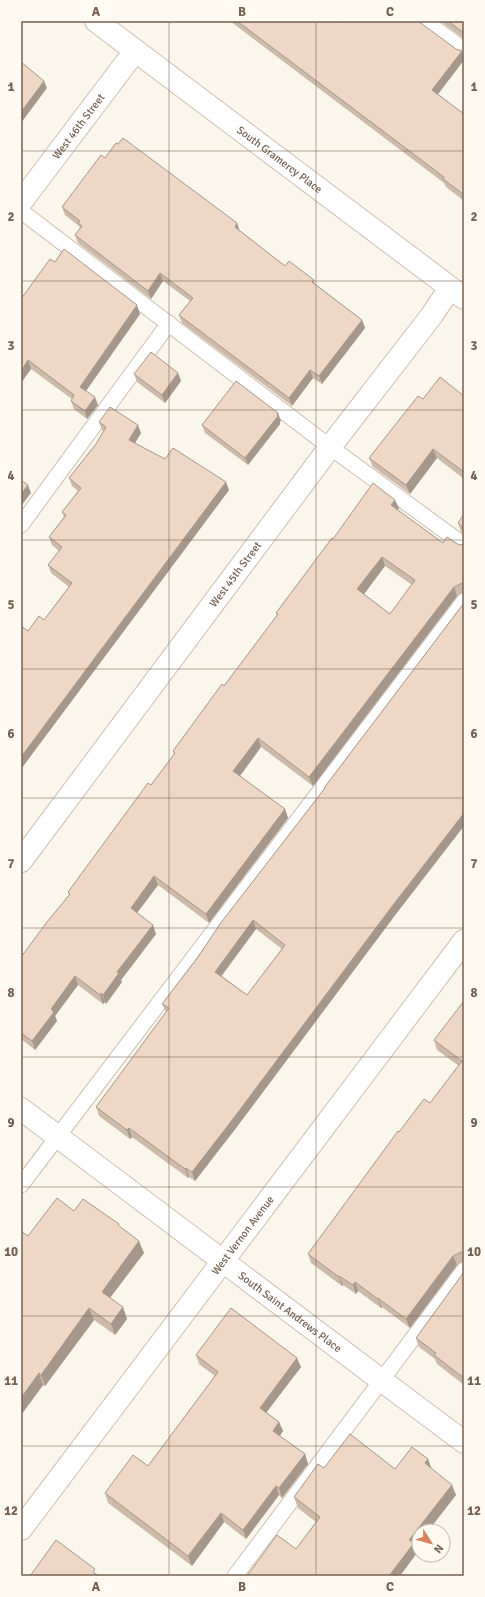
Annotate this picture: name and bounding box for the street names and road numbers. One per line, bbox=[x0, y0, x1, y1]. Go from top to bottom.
street label: West 46th Street bbox=[50, 91, 108, 162]
street label: South Gramercy Place bbox=[234, 123, 325, 196]
street label: West 45th Street bbox=[207, 539, 264, 610]
street label: West Vernon Avenue bbox=[209, 1193, 277, 1277]
street label: South Saint Andrews Place bbox=[236, 1269, 344, 1355]

